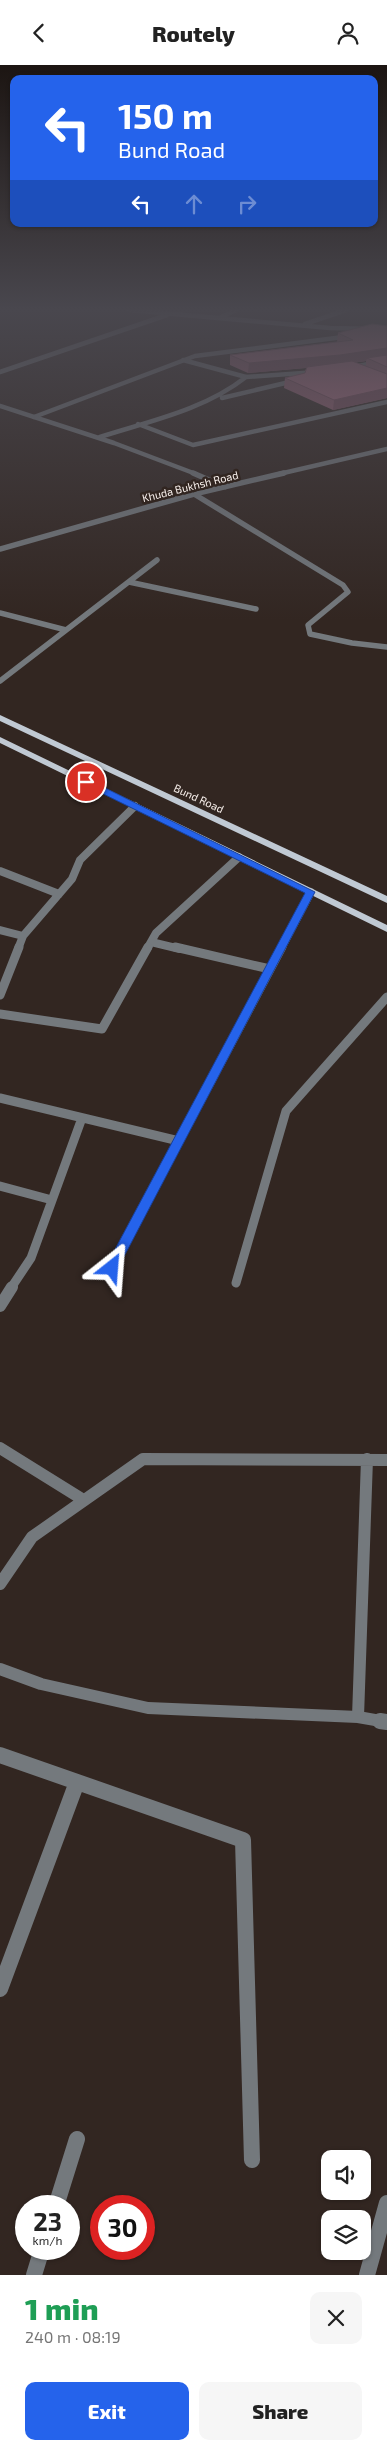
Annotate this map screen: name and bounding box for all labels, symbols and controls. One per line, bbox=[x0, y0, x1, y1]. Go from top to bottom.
icon: back bbox=[25, 19, 53, 47]
icon: person bbox=[334, 19, 362, 47]
text: Routely bbox=[152, 20, 235, 46]
text: 150 m bbox=[118, 94, 213, 136]
icon: left bbox=[35, 95, 100, 160]
text: Bund Road bbox=[118, 136, 225, 162]
icon: left bbox=[127, 190, 155, 218]
icon: ahead bbox=[180, 190, 208, 218]
icon: right bbox=[233, 190, 261, 218]
street label: Khuda Bukhsh Road bbox=[140, 468, 240, 504]
pin bbox=[65, 761, 107, 803]
icon: arrive bbox=[72, 768, 100, 796]
street label: Bund Road bbox=[172, 781, 226, 815]
position arrow bbox=[85, 1241, 137, 1293]
map controls bbox=[321, 2150, 371, 2260]
button: sound bbox=[321, 2150, 371, 2200]
speed limit sign: 30 bbox=[90, 2195, 155, 2260]
text: 23 bbox=[33, 2206, 62, 2236]
button: layers bbox=[321, 2210, 371, 2260]
text: km/h bbox=[33, 2233, 62, 2247]
text: 1 min bbox=[25, 2290, 99, 2326]
button: close bbox=[310, 2292, 362, 2344]
text: 240 m · 08:19 bbox=[25, 2327, 121, 2346]
button: Exit bbox=[25, 2382, 189, 2440]
button: Share bbox=[199, 2382, 362, 2440]

